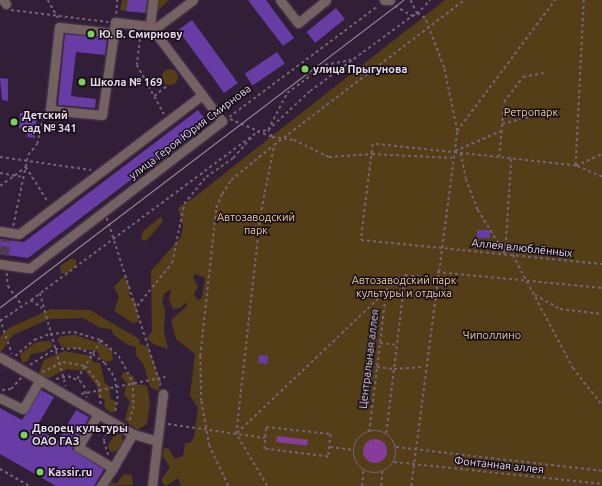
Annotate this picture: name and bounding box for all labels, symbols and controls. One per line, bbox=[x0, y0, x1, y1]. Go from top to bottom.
place label: Ю. В. Смирнову bbox=[99, 27, 182, 41]
marker: Ю. В. Смирнову bbox=[86, 29, 96, 39]
place label: улица Прыгунова bbox=[313, 62, 407, 76]
marker: улица Прыгунова bbox=[300, 64, 310, 74]
place label: Школа № 169 bbox=[90, 75, 162, 89]
marker: Школа № 169 bbox=[77, 77, 87, 87]
street label: улица Героя Юрия Смирнова bbox=[126, 82, 254, 182]
park label: Ретропарк bbox=[504, 105, 558, 119]
place label: Детский сад № 341 bbox=[22, 109, 77, 135]
marker: Детский сад № 341 bbox=[9, 117, 19, 127]
park label: Автозаводский парк bbox=[217, 211, 295, 237]
street label: Аллея влюблённых bbox=[471, 236, 573, 260]
park label: Автозаводский парк культуры и отдыха bbox=[352, 274, 456, 300]
street label: Центральная аллея bbox=[356, 308, 382, 410]
park label: Чиполлино bbox=[463, 328, 521, 342]
place label: Дворец культуры ОАО ГАЗ bbox=[32, 422, 128, 448]
marker: Дворец культуры ОАО ГАЗ bbox=[19, 430, 29, 440]
street label: Фонтанная аллея bbox=[453, 454, 545, 476]
place label: Kassir.ru bbox=[48, 465, 92, 479]
marker: Kassir.ru bbox=[35, 467, 45, 477]

